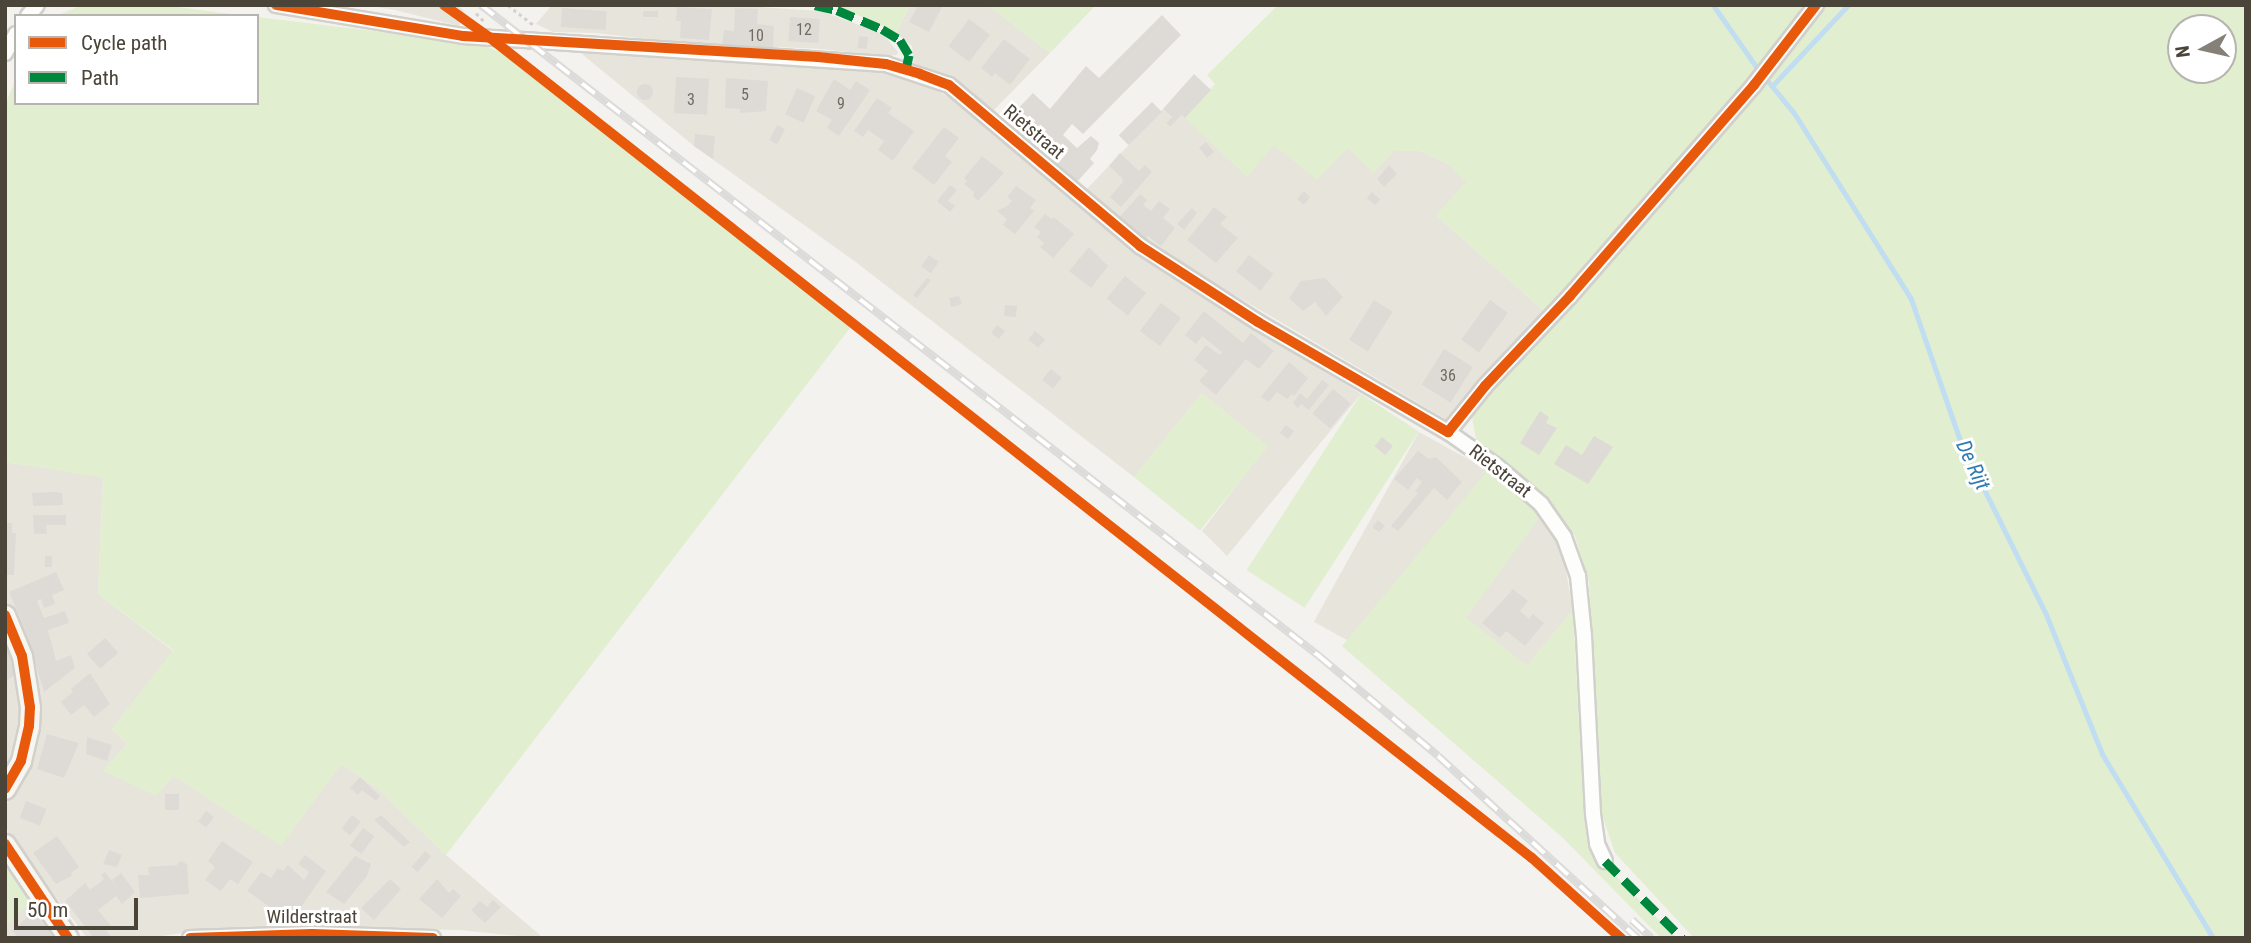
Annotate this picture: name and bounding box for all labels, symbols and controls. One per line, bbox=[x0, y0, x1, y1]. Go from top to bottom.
legend bbox=[14, 14, 259, 105]
north arrow bbox=[2167, 14, 2237, 84]
house number: 12 bbox=[796, 20, 812, 40]
house number: 10 bbox=[748, 26, 764, 46]
text: Cycle path bbox=[81, 31, 167, 55]
text: N bbox=[2170, 44, 2195, 59]
text: Path bbox=[81, 66, 119, 90]
house number: 5 bbox=[741, 85, 749, 105]
house number: 3 bbox=[687, 90, 695, 110]
house number: 9 bbox=[837, 94, 845, 114]
street label: Rietstraat bbox=[999, 100, 1069, 164]
house number: 36 bbox=[1440, 366, 1456, 386]
water label: De Rijt bbox=[1951, 436, 1995, 494]
street label: Rietstraat bbox=[1464, 440, 1536, 502]
scale bar bbox=[18, 884, 142, 928]
text: 50 m bbox=[27, 898, 68, 922]
street label: Wilderstraat bbox=[267, 906, 357, 928]

